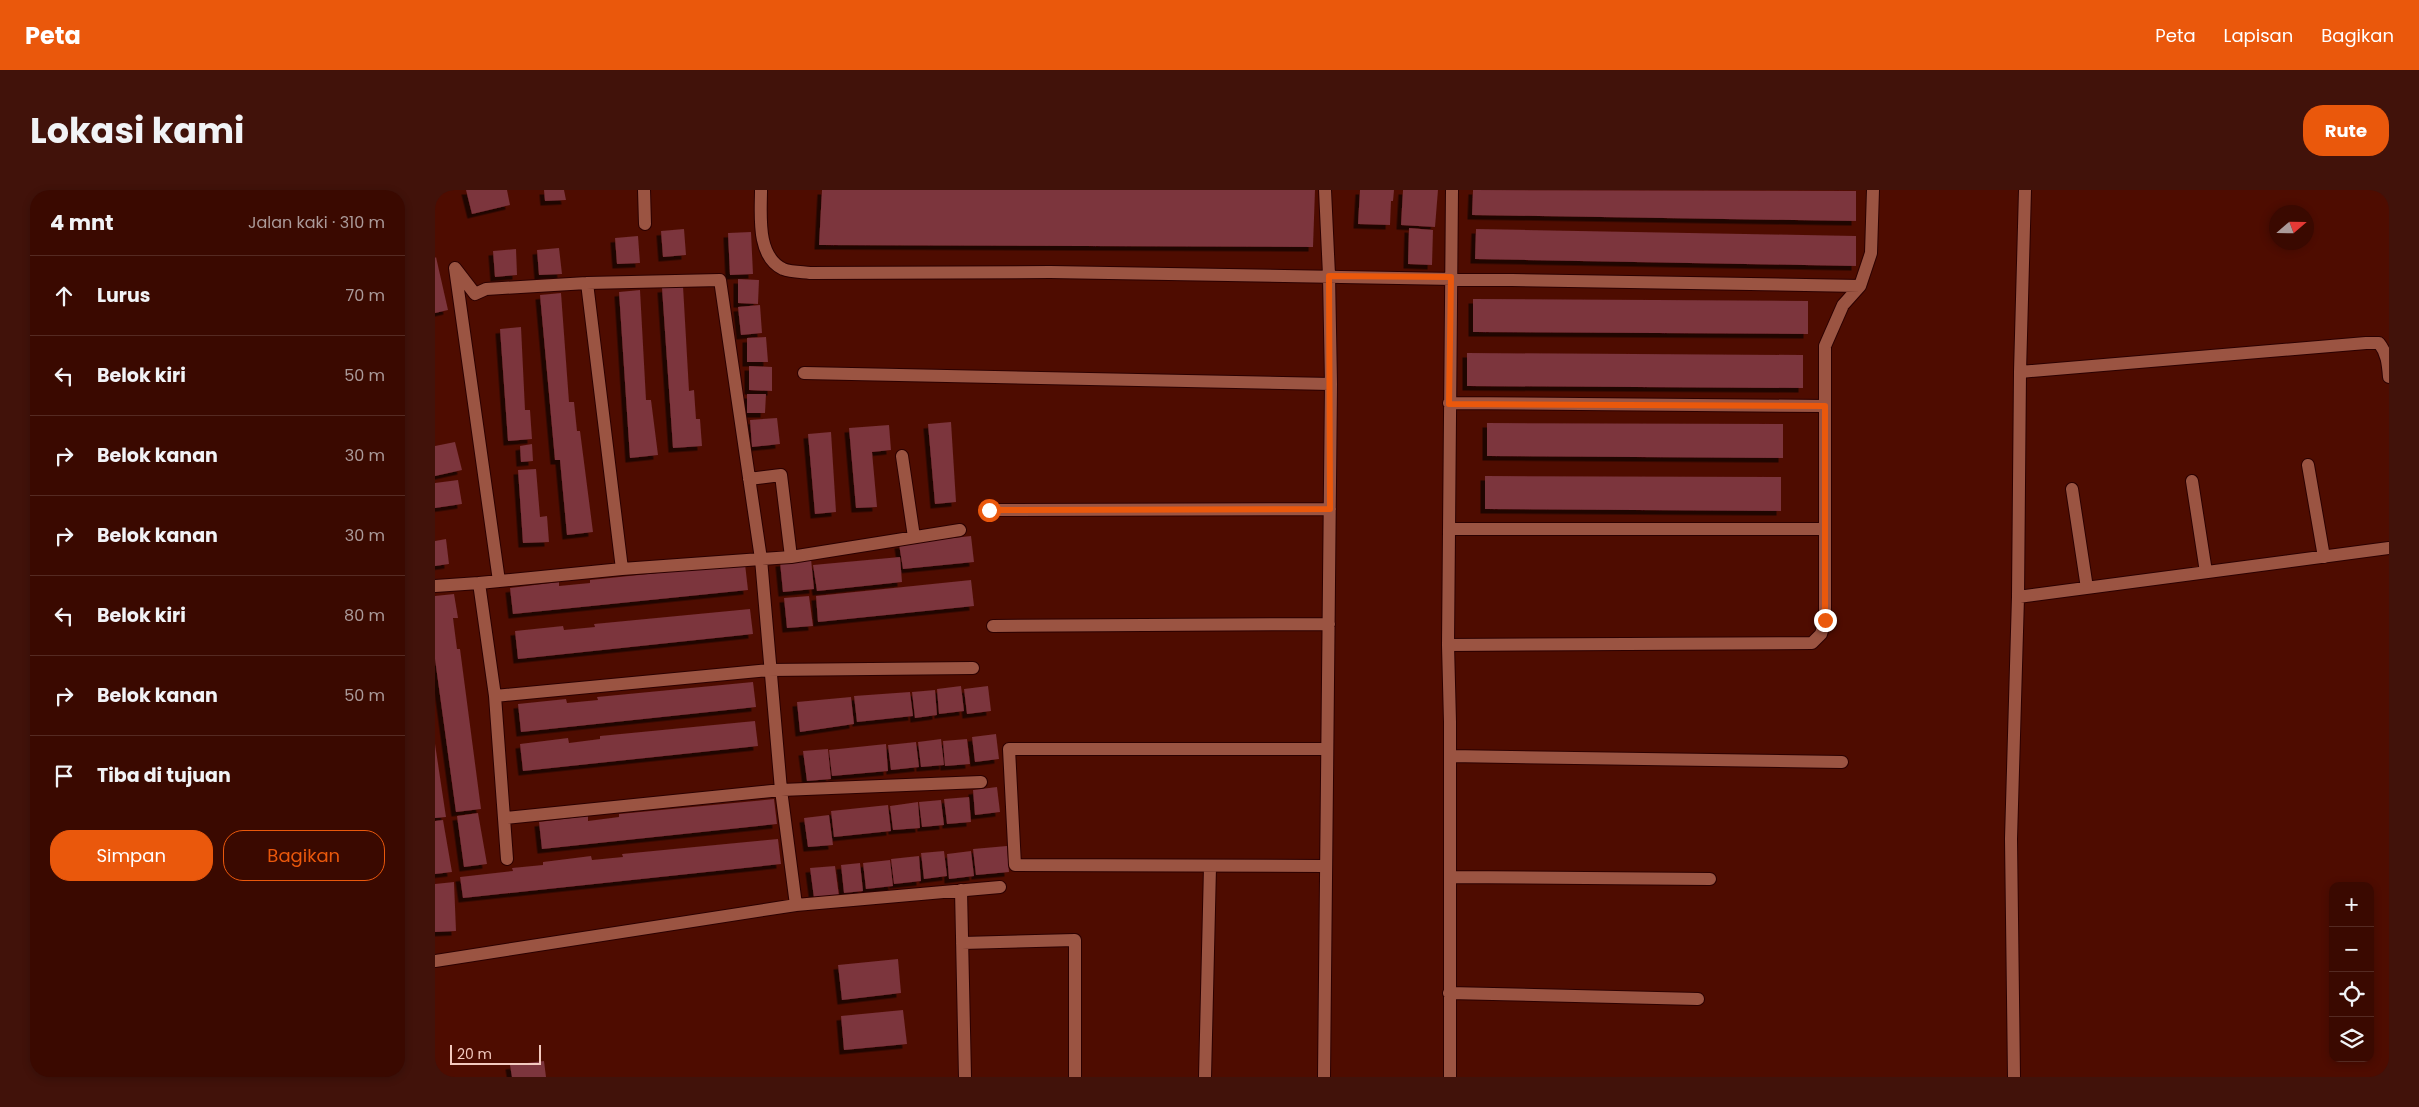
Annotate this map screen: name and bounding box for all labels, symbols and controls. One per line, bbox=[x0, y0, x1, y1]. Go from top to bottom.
text: Peta bbox=[25, 19, 81, 52]
text: Peta bbox=[2155, 23, 2196, 48]
text: Lapisan bbox=[2224, 23, 2293, 48]
text: Bagikan bbox=[2321, 23, 2394, 48]
button: Rute bbox=[2303, 105, 2389, 156]
text: Lokasi kami bbox=[30, 106, 244, 155]
north arrow bbox=[2269, 205, 2314, 250]
text: 4 mnt bbox=[50, 208, 114, 237]
text: Jalan kaki · 310 m bbox=[248, 211, 385, 234]
icon: ahead bbox=[50, 282, 78, 310]
text: Lurus bbox=[97, 282, 150, 309]
text: 70 m bbox=[345, 284, 385, 307]
icon: left bbox=[50, 362, 78, 390]
text: Belok kiri bbox=[97, 362, 186, 389]
text: 50 m bbox=[344, 364, 385, 387]
icon: right bbox=[50, 442, 78, 470]
text: Belok kanan bbox=[97, 442, 218, 469]
text: 30 m bbox=[345, 444, 385, 467]
route start bbox=[978, 499, 1001, 522]
icon: right bbox=[50, 522, 78, 550]
text: Belok kanan bbox=[97, 522, 218, 549]
text: 30 m bbox=[345, 524, 385, 547]
icon: left bbox=[50, 602, 78, 630]
text: Belok kiri bbox=[97, 602, 186, 629]
text: 80 m bbox=[344, 604, 385, 627]
route end bbox=[1814, 609, 1837, 632]
icon: right bbox=[50, 682, 78, 710]
text: Belok kanan bbox=[97, 682, 218, 709]
text: 50 m bbox=[344, 684, 385, 707]
icon: arrive bbox=[50, 762, 78, 790]
text: Tiba di tujuan bbox=[97, 762, 231, 789]
button: Simpan bbox=[50, 830, 213, 881]
button: Bagikan bbox=[223, 830, 385, 881]
map controls bbox=[2329, 882, 2374, 1062]
button: + bbox=[2329, 882, 2374, 927]
button: − bbox=[2329, 927, 2374, 972]
button: locate bbox=[2329, 972, 2374, 1017]
button: layers bbox=[2329, 1017, 2374, 1062]
scale bar bbox=[450, 1042, 541, 1065]
text: 20 m bbox=[457, 1044, 492, 1064]

